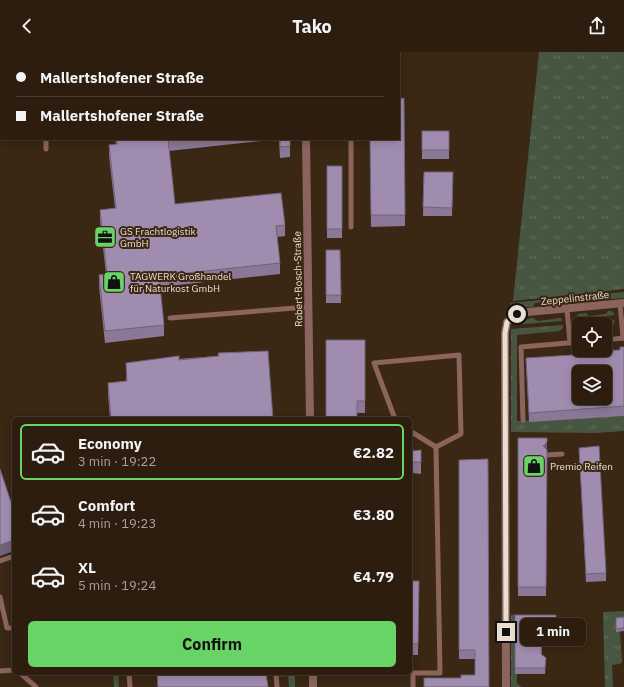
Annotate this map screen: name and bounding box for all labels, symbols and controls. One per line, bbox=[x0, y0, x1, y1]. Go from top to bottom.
icon: back bbox=[16, 15, 38, 37]
text: Tako bbox=[292, 15, 332, 38]
icon: share bbox=[586, 15, 608, 37]
text: Mallertshofener Straße bbox=[40, 68, 204, 87]
text: Mallertshofener Straße bbox=[40, 106, 204, 125]
office icon: GS Frachtlogistik GmbH bbox=[92, 224, 118, 250]
place label: GS Frachtlogistik GmbH bbox=[120, 225, 197, 250]
street label: Robert-Bosch-Straße bbox=[291, 230, 305, 327]
shop icon: TAGWERK Großhandel für Naturkost GmbH bbox=[101, 269, 127, 295]
place label: TAGWERK Großhandel für Naturkost GmbH bbox=[130, 270, 232, 295]
street label: Zeppelinstraße bbox=[540, 288, 610, 308]
route start bbox=[508, 305, 526, 323]
map controls bbox=[572, 317, 612, 405]
button: locate bbox=[572, 317, 612, 357]
button: layers bbox=[572, 365, 612, 405]
icon: car bbox=[30, 434, 66, 470]
text: Economy bbox=[78, 434, 142, 453]
text: €2.82 bbox=[353, 443, 394, 462]
text: 3 min · 19:22 bbox=[78, 453, 156, 470]
shop icon: Premio Reifen bbox=[521, 453, 547, 479]
place label: Premio Reifen bbox=[550, 460, 613, 473]
icon: car bbox=[30, 496, 66, 532]
text: Comfort bbox=[78, 496, 135, 515]
text: €3.80 bbox=[353, 505, 394, 524]
text: 4 min · 19:23 bbox=[78, 515, 156, 532]
icon: car bbox=[30, 558, 66, 594]
text: XL bbox=[78, 558, 96, 577]
text: €4.79 bbox=[353, 567, 394, 586]
text: 5 min · 19:24 bbox=[78, 577, 156, 594]
callout: 1 min bbox=[520, 618, 586, 646]
button: Confirm bbox=[28, 621, 396, 667]
route end bbox=[497, 623, 515, 641]
text: 1 min bbox=[536, 623, 570, 640]

